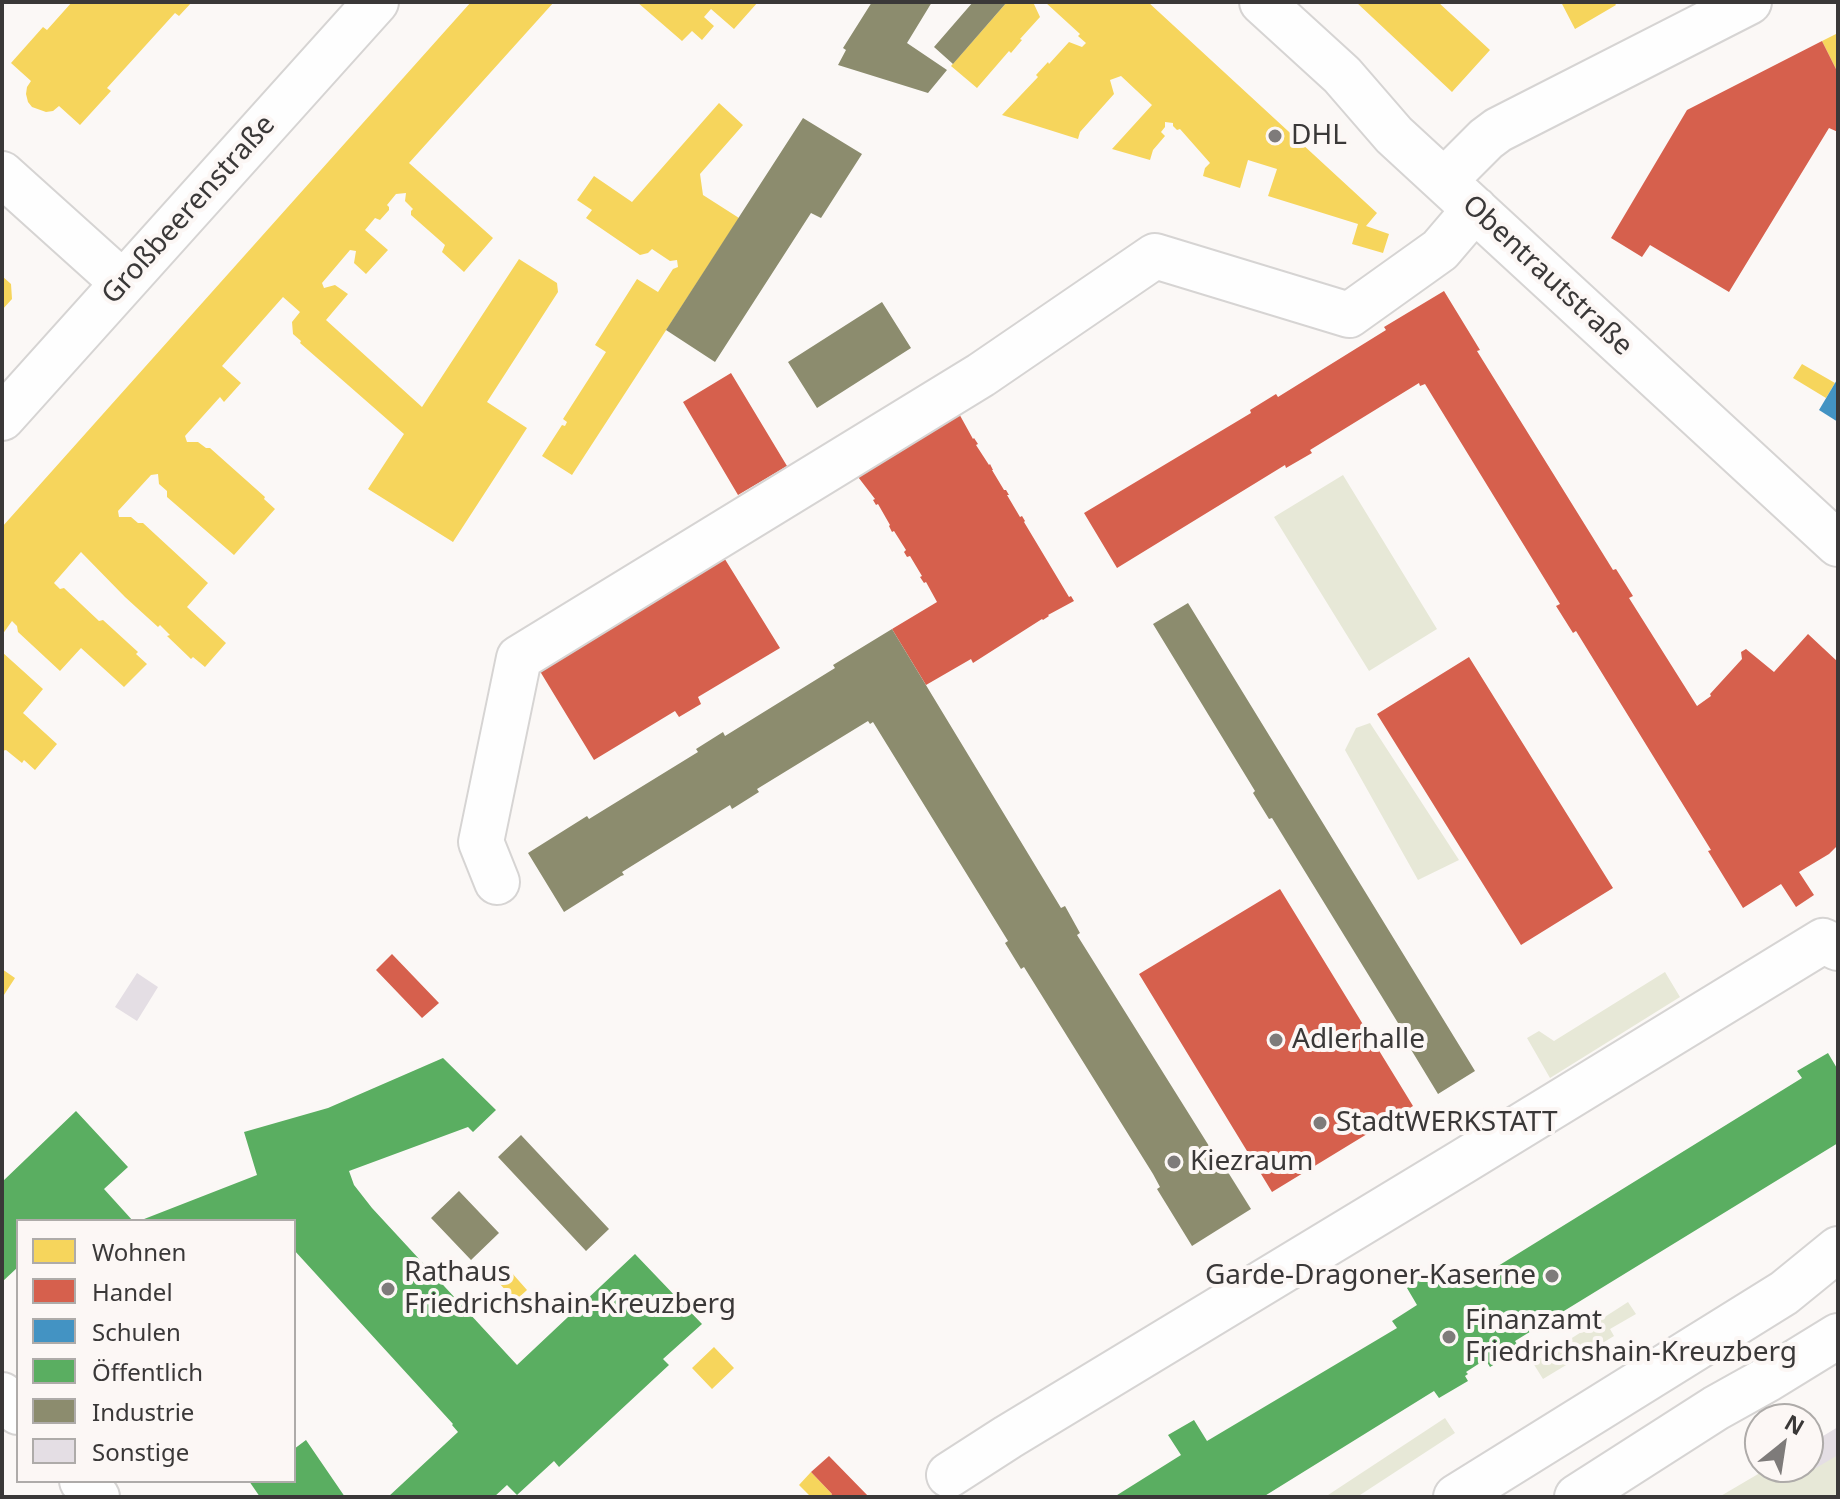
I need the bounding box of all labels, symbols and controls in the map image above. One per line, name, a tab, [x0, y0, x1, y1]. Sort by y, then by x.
street label: Großbeerenstraße	[95, 109, 283, 311]
place label: DHL	[1291, 119, 1347, 153]
marker: DHL	[1266, 127, 1284, 145]
street label: Obentrautstraße	[1455, 189, 1639, 363]
place label: Adlerhalle	[1292, 1023, 1425, 1057]
marker: Adlerhalle	[1267, 1031, 1285, 1049]
place label: StadtWERKSTATT	[1336, 1106, 1557, 1140]
marker: StadtWERKSTATT	[1311, 1114, 1329, 1132]
place label: Kiezraum	[1190, 1145, 1313, 1179]
marker: Kiezraum	[1165, 1153, 1183, 1171]
legend	[16, 1219, 296, 1483]
text: Wohnen	[92, 1235, 186, 1268]
place label: Rathaus Friedrichshain-Kreuzberg	[404, 1256, 736, 1322]
place label: Garde-Dragoner-Kaserne	[1205, 1259, 1536, 1293]
marker: Garde-Dragoner-Kaserne	[1543, 1267, 1561, 1285]
text: Handel	[92, 1275, 173, 1308]
marker: Rathaus Friedrichshain-Kreuzberg	[379, 1280, 397, 1298]
place label: Finanzamt Friedrichshain-Kreuzberg	[1465, 1304, 1797, 1370]
text: Schulen	[92, 1315, 181, 1348]
marker: Finanzamt Friedrichshain-Kreuzberg	[1440, 1328, 1458, 1346]
text: Öffentlich	[92, 1355, 203, 1388]
text: Industrie	[92, 1395, 194, 1428]
north arrow	[1744, 1403, 1824, 1483]
text: N	[1780, 1406, 1810, 1441]
text: Sonstige	[92, 1435, 189, 1468]

